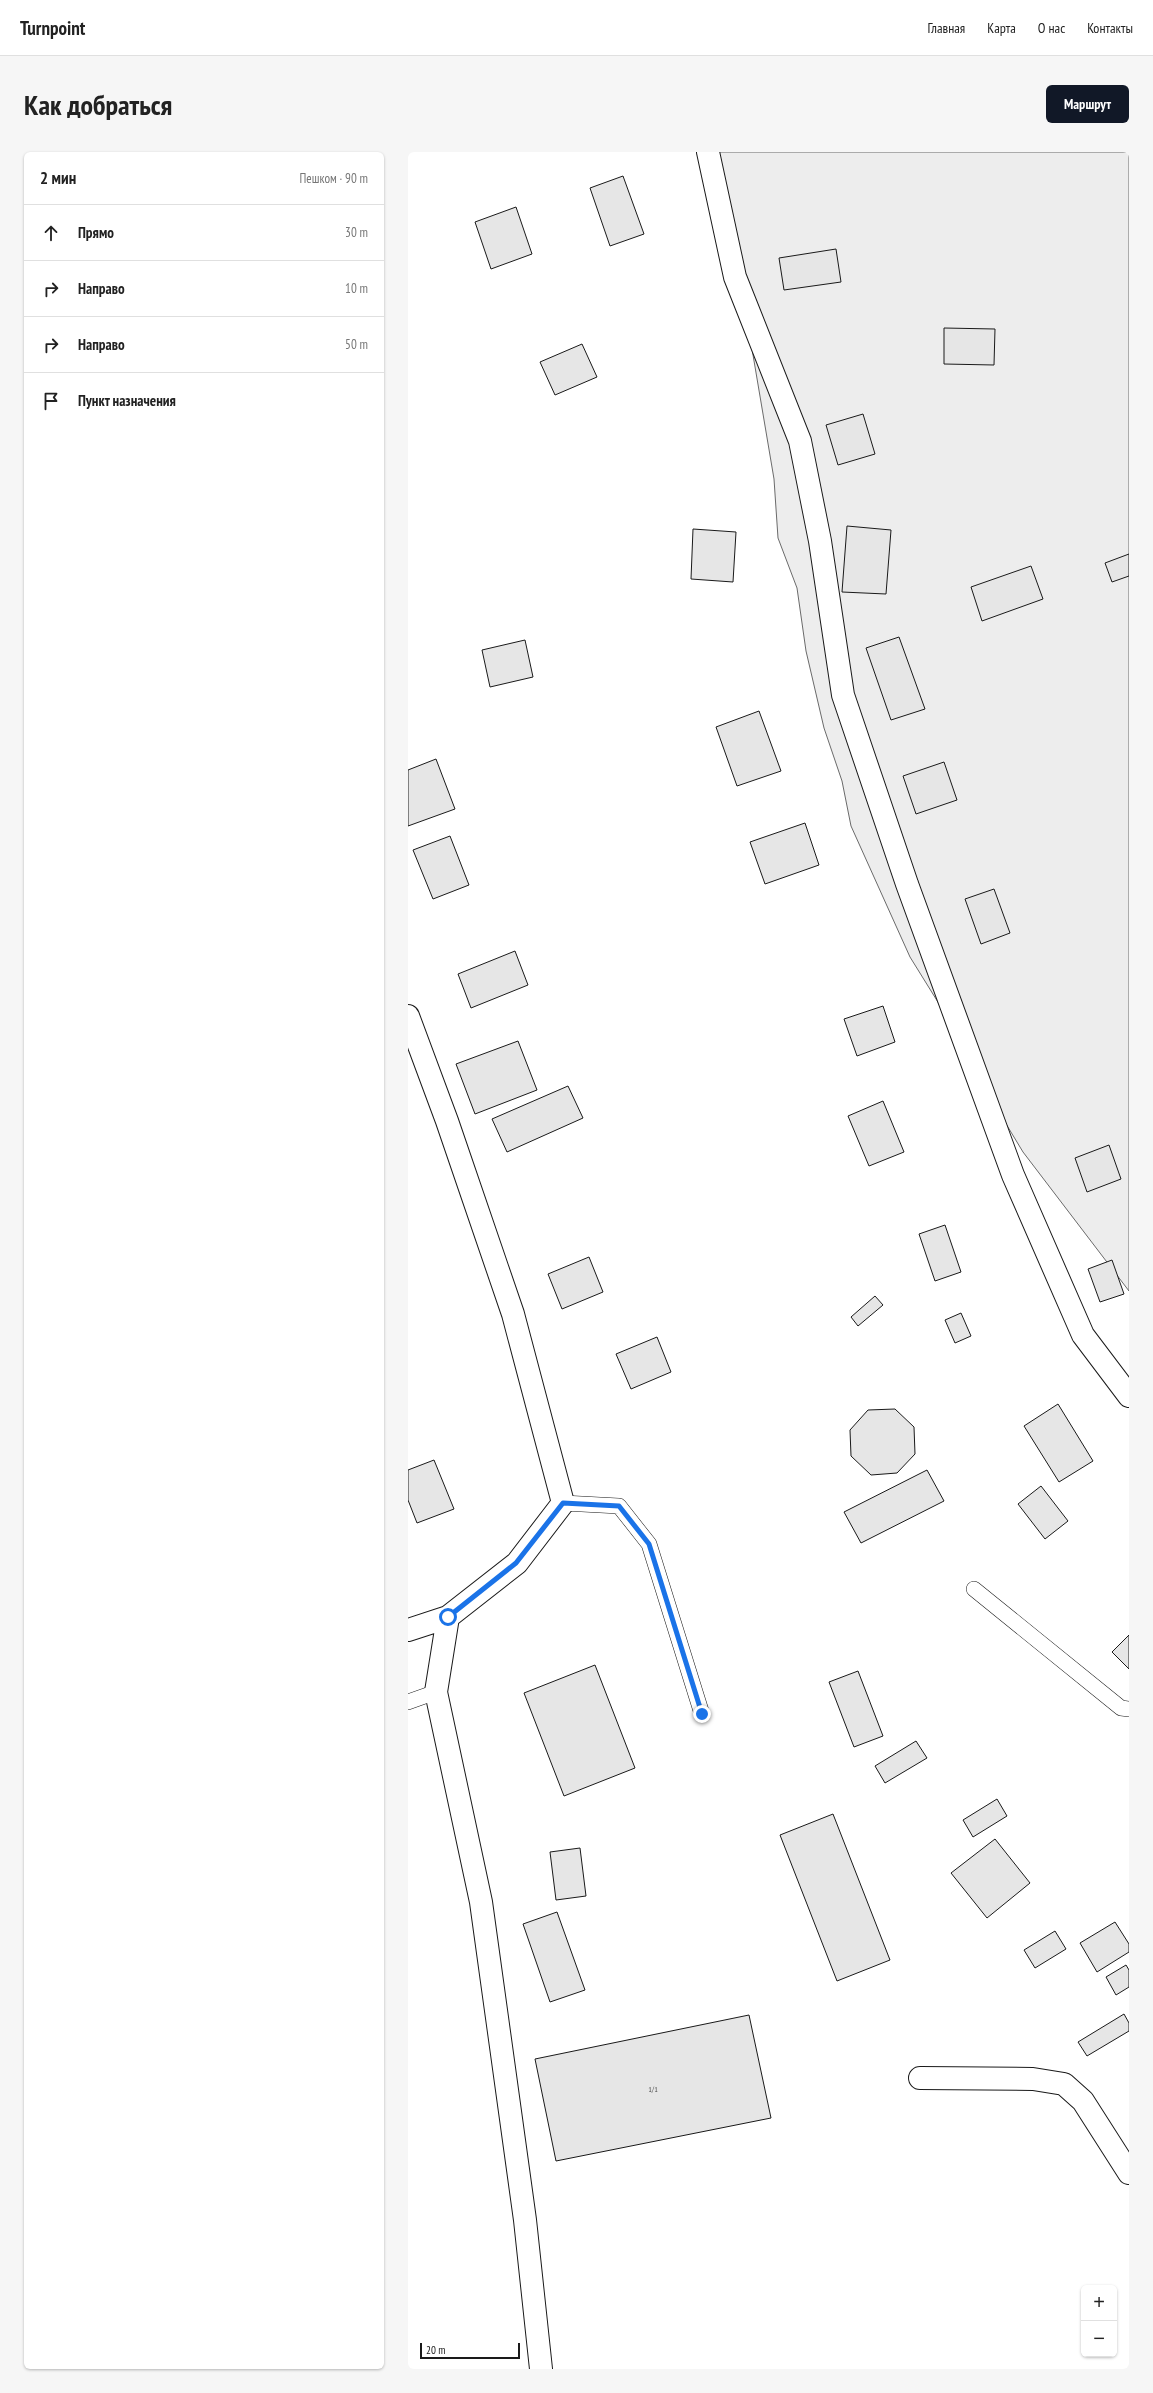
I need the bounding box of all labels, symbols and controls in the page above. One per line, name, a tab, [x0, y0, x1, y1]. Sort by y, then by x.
text: Turnpoint	[20, 16, 85, 40]
text: Главная	[927, 19, 965, 37]
text: Карта	[987, 19, 1016, 37]
text: О нас	[1038, 19, 1065, 37]
text: Контакты	[1087, 19, 1133, 37]
button: Маршрут	[1046, 85, 1129, 123]
text: Как добраться	[24, 86, 172, 123]
text: 2 мин	[40, 167, 76, 189]
text: Пешком · 90 m	[300, 170, 368, 187]
icon: ahead	[40, 222, 62, 244]
text: Прямо	[78, 223, 114, 242]
text: 30 m	[345, 224, 368, 241]
icon: right	[40, 278, 62, 300]
text: Направо	[78, 279, 125, 298]
text: 10 m	[345, 280, 368, 297]
icon: right	[40, 334, 62, 356]
text: Направо	[78, 335, 125, 354]
text: 50 m	[345, 336, 368, 353]
icon: arrive	[40, 390, 62, 412]
text: Пункт назначения	[78, 391, 176, 410]
route start	[439, 1608, 457, 1626]
route end	[693, 1705, 711, 1723]
house number: 1/1	[648, 2084, 658, 2094]
map controls	[1081, 2285, 1117, 2357]
button: +	[1081, 2285, 1117, 2321]
button: −	[1081, 2321, 1117, 2357]
scale bar	[420, 2341, 520, 2360]
text: 20 m	[426, 2343, 445, 2357]

